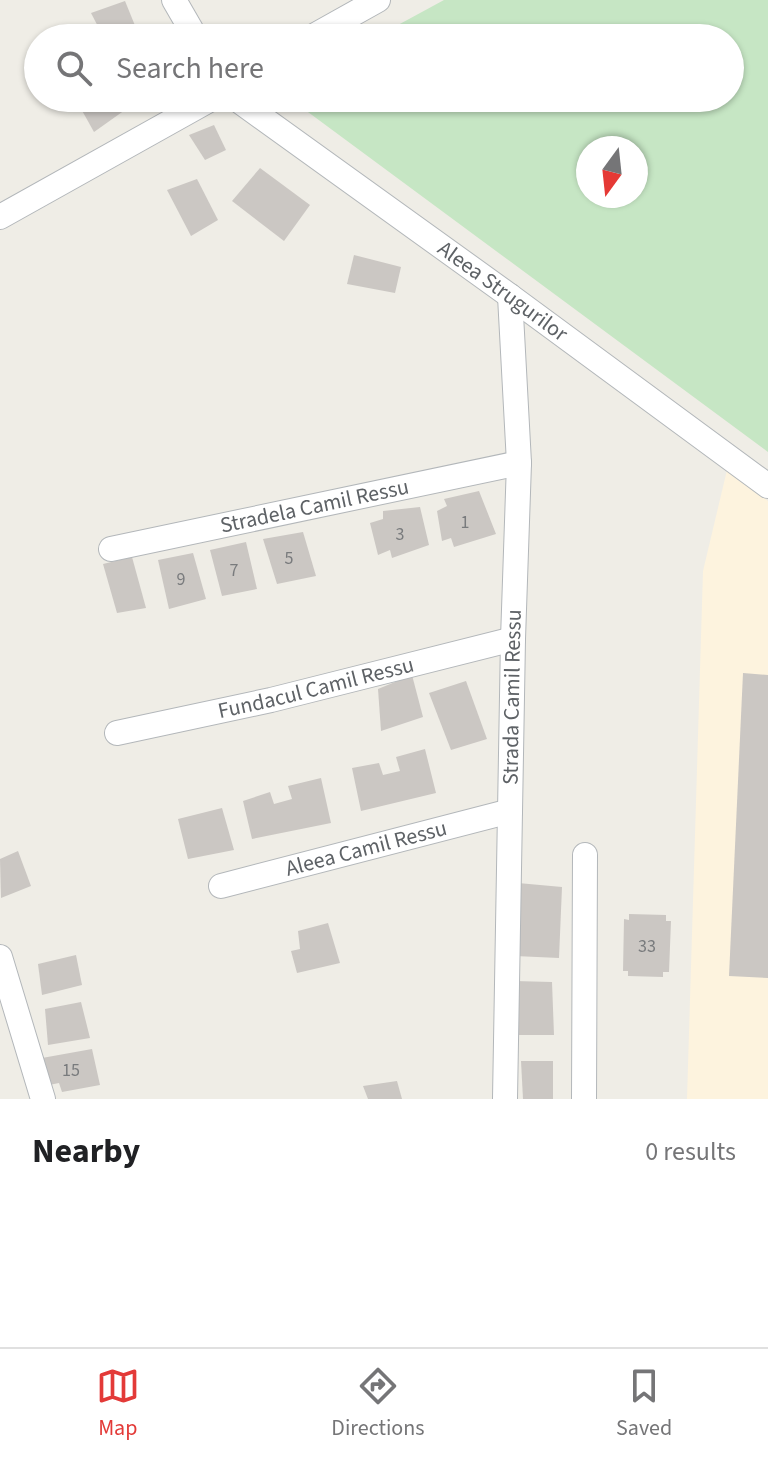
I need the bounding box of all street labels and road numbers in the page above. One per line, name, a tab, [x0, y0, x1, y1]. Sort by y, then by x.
street label: Aleea Strugurilor	[431, 233, 575, 350]
street label: Stradela Camil Ressu	[217, 471, 412, 542]
street label: Strada Camil Ressu	[494, 609, 530, 785]
street label: Fundacul Camil Ressu	[215, 649, 417, 727]
street label: Aleea Camil Ressu	[282, 812, 450, 885]

